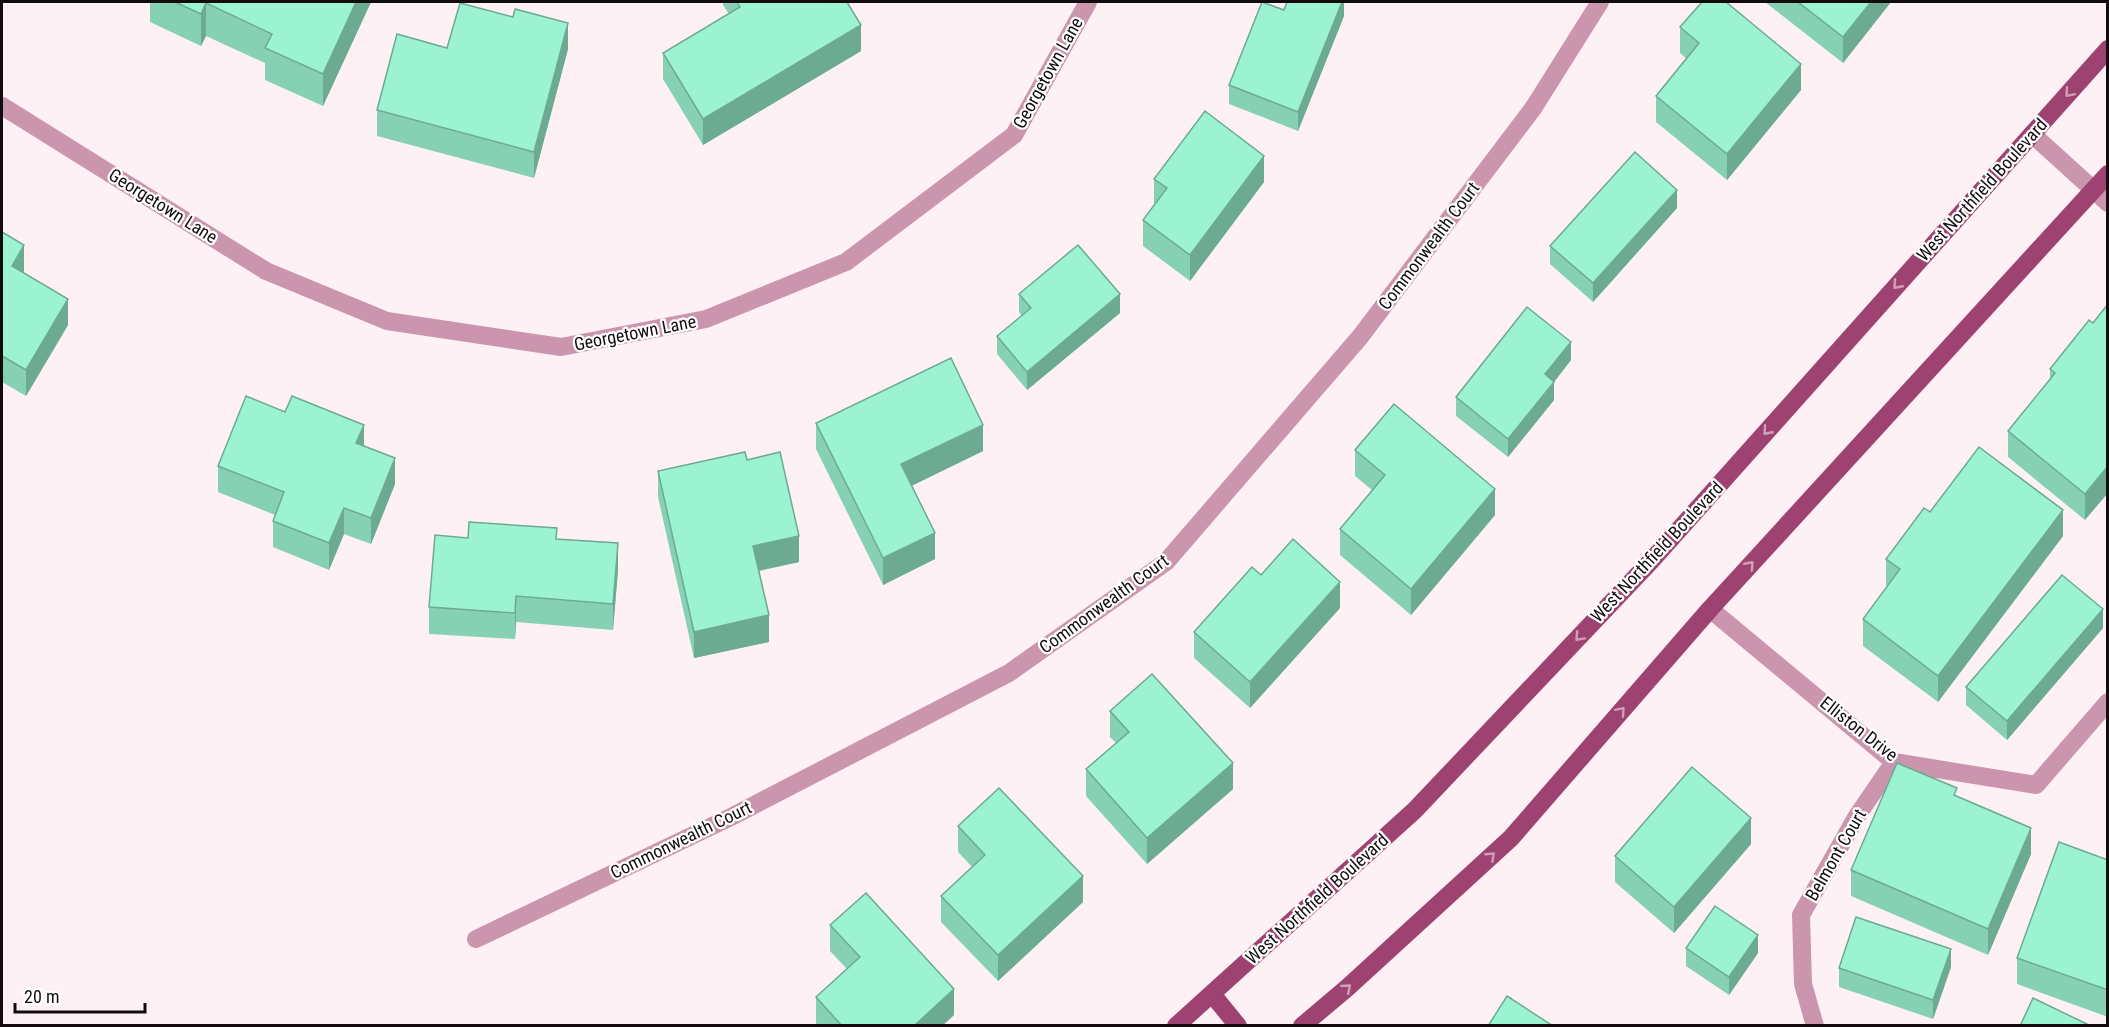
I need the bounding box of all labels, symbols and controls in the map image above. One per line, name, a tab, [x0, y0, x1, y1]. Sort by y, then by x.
street label: Georgetown Lane	[1008, 14, 1087, 132]
one-way arrow	[2065, 86, 2076, 97]
street label: West Northfield Boulevard	[1912, 114, 2051, 265]
street label: Georgetown Lane	[105, 164, 221, 247]
street label: Commonwealth Court	[1374, 178, 1483, 314]
one-way arrow	[1893, 278, 1904, 289]
street label: Georgetown Lane	[572, 310, 698, 355]
one-way arrow	[1763, 424, 1774, 434]
street label: West Northfield Boulevard	[1586, 477, 1727, 626]
street label: Commonwealth Court	[1035, 550, 1172, 657]
one-way arrow	[1743, 562, 1754, 572]
one-way arrow	[1575, 630, 1586, 640]
street label: Elliston Drive	[1816, 692, 1902, 765]
one-way arrow	[1614, 707, 1625, 718]
street label: Commonwealth Court	[607, 796, 755, 883]
street label: Belmont Court	[1801, 805, 1870, 904]
street label: West Northfield Boulevard	[1241, 829, 1392, 968]
one-way arrow	[1484, 852, 1495, 863]
scale bar	[15, 976, 146, 1014]
one-way arrow	[1340, 984, 1351, 995]
text: 20 m	[24, 986, 59, 1007]

